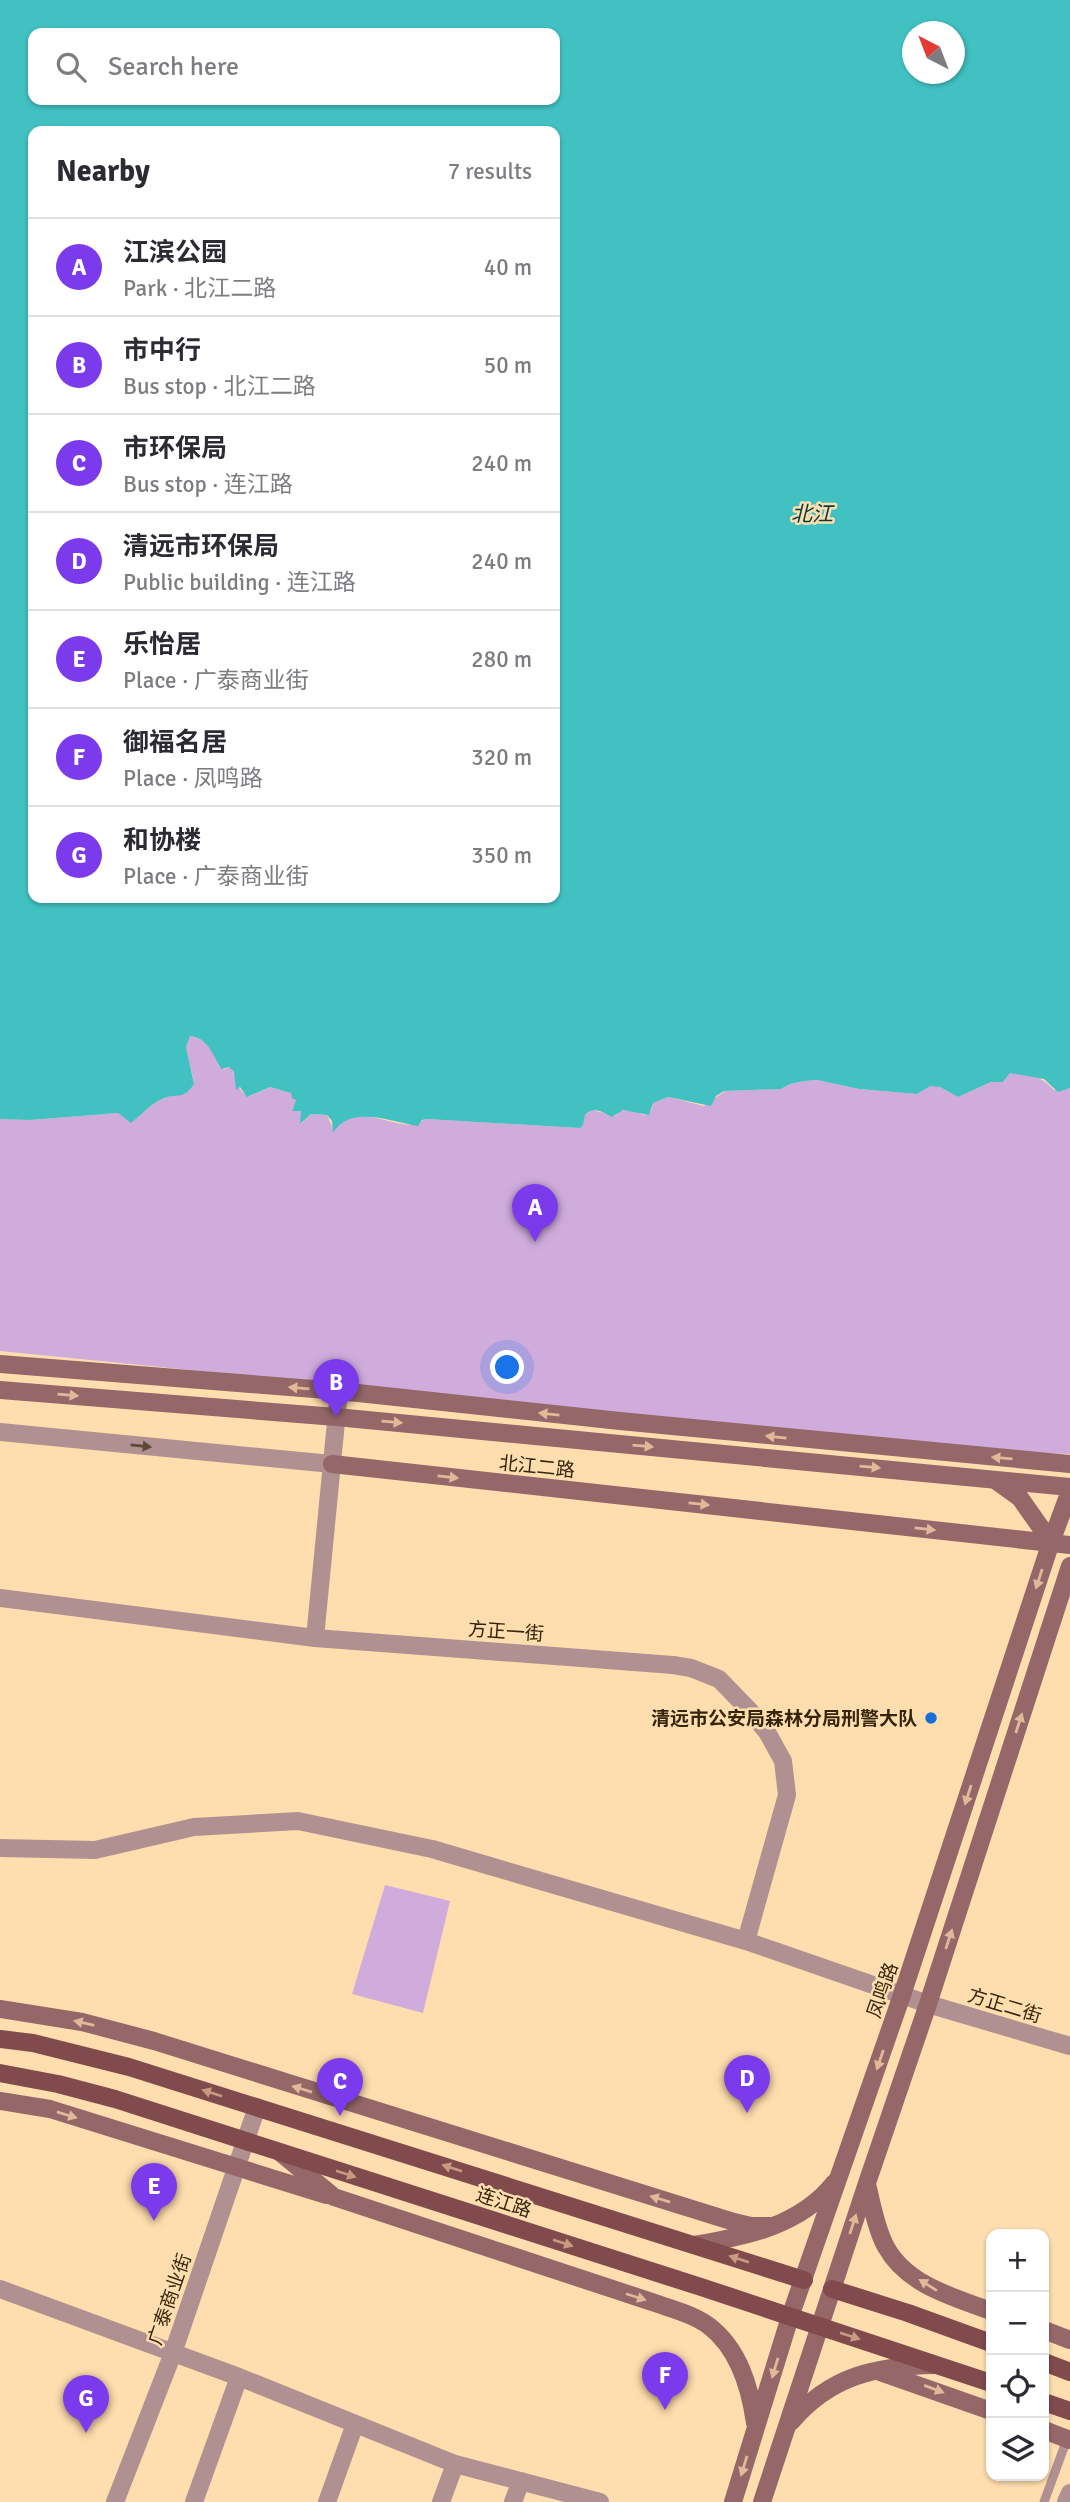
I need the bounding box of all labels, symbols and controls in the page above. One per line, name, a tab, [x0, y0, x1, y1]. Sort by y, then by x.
north arrow	[902, 21, 965, 84]
search box	[28, 28, 560, 105]
icon: search	[52, 48, 90, 86]
text: Search here	[108, 51, 239, 83]
text: Nearby	[56, 153, 150, 190]
text: 7 results	[448, 157, 532, 186]
text: 江滨公园	[123, 237, 227, 269]
text: A	[72, 253, 86, 282]
text: 40 m	[484, 253, 532, 282]
text: Park · 北江二路	[123, 274, 276, 303]
text: 市中行	[123, 335, 201, 367]
text: B	[72, 351, 86, 380]
text: 50 m	[484, 351, 532, 380]
text: Bus stop · 北江二路	[123, 372, 316, 401]
text: 市环保局	[123, 433, 227, 465]
text: C	[72, 449, 86, 478]
text: 240 m	[471, 449, 532, 478]
text: Bus stop · 连江路	[123, 470, 293, 499]
water label: 北江	[791, 501, 835, 527]
text: 清远市环保局	[123, 531, 279, 563]
text: D	[71, 547, 87, 576]
text: 240 m	[471, 547, 532, 576]
text: Public building · 连江路	[123, 568, 356, 597]
text: 乐怡居	[123, 629, 201, 661]
text: E	[72, 645, 86, 674]
text: 280 m	[471, 645, 532, 674]
text: Place · 广泰商业街	[123, 666, 309, 695]
text: 御福名居	[123, 727, 227, 759]
text: F	[73, 743, 85, 772]
text: 320 m	[471, 743, 532, 772]
text: Place · 凤鸣路	[123, 764, 263, 793]
text: 和协楼	[123, 825, 201, 857]
text: G	[71, 841, 87, 870]
text: 350 m	[471, 841, 532, 870]
text: Place · 广泰商业街	[123, 862, 309, 891]
pin: A	[512, 1184, 558, 1242]
your location	[490, 1350, 524, 1384]
pin: B	[313, 1359, 359, 1417]
one-way arrow	[287, 1382, 309, 1393]
one-way arrow	[57, 1390, 79, 1401]
one-way arrow	[538, 1408, 560, 1419]
one-way arrow	[382, 1417, 404, 1428]
one-way arrow	[764, 1431, 786, 1442]
one-way arrow	[130, 1440, 152, 1451]
one-way arrow	[632, 1440, 654, 1451]
street label: 北江二路	[498, 1451, 576, 1483]
one-way arrow	[991, 1452, 1013, 1463]
one-way arrow	[859, 1462, 881, 1473]
one-way arrow	[438, 1472, 460, 1483]
one-way arrow	[688, 1499, 710, 1510]
one-way arrow	[914, 1523, 936, 1534]
one-way arrow	[1033, 1568, 1044, 1589]
street label: 方正一街	[467, 1617, 545, 1647]
place label: 清远市公安局森林分局刑警大队	[651, 1707, 917, 1731]
marker: 清远市公安局森林分局刑警大队	[923, 1710, 939, 1726]
one-way arrow	[1015, 1712, 1025, 1733]
one-way arrow	[962, 1785, 973, 1806]
one-way arrow	[945, 1928, 955, 1949]
street label: 凤鸣路	[862, 1959, 904, 2021]
street label: 方正二街	[965, 1983, 1045, 2029]
one-way arrow	[73, 2017, 95, 2028]
one-way arrow	[874, 2049, 885, 2070]
pin: D	[724, 2055, 770, 2113]
pin: C	[317, 2058, 363, 2116]
one-way arrow	[291, 2083, 312, 2093]
one-way arrow	[201, 2087, 222, 2097]
one-way arrow	[57, 2110, 78, 2120]
pin: E	[131, 2163, 177, 2221]
one-way arrow	[441, 2163, 462, 2173]
one-way arrow	[336, 2169, 357, 2180]
street label: 连江路	[473, 2183, 535, 2223]
one-way arrow	[649, 2193, 670, 2203]
one-way arrow	[848, 2214, 859, 2235]
map controls	[986, 2229, 1049, 2481]
button: +	[986, 2229, 1049, 2292]
one-way arrow	[553, 2238, 574, 2249]
street label: 广泰商业街	[143, 2250, 197, 2348]
one-way arrow	[728, 2253, 749, 2264]
one-way arrow	[919, 2279, 938, 2292]
one-way arrow	[626, 2292, 647, 2302]
button: −	[986, 2292, 1049, 2355]
one-way arrow	[839, 2331, 860, 2341]
pin: F	[642, 2352, 688, 2410]
button: locate	[986, 2355, 1049, 2418]
one-way arrow	[769, 2358, 779, 2379]
pin: G	[63, 2375, 109, 2433]
one-way arrow	[924, 2384, 945, 2395]
button: layers	[986, 2418, 1049, 2481]
one-way arrow	[739, 2456, 749, 2477]

